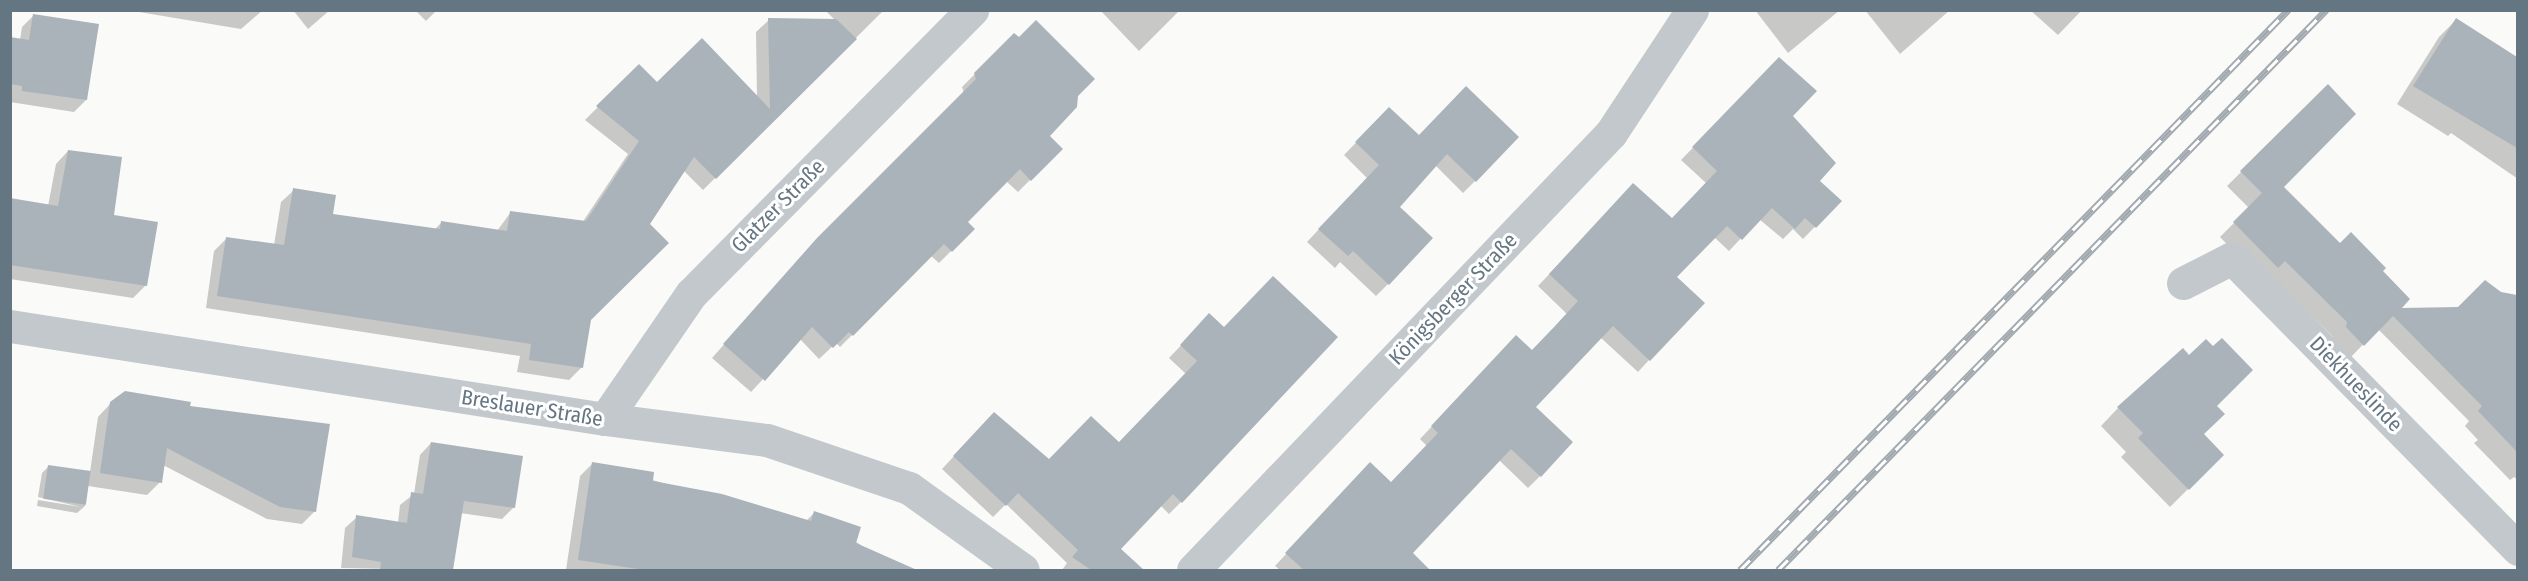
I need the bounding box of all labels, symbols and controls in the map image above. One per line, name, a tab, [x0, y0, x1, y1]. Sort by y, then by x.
street label: Glatzer Straße	[726, 154, 830, 258]
street label: Königsberger Straße	[1384, 228, 1522, 370]
street label: Diekhueslinde	[2304, 331, 2408, 437]
street label: Breslauer Straße	[460, 384, 604, 432]

